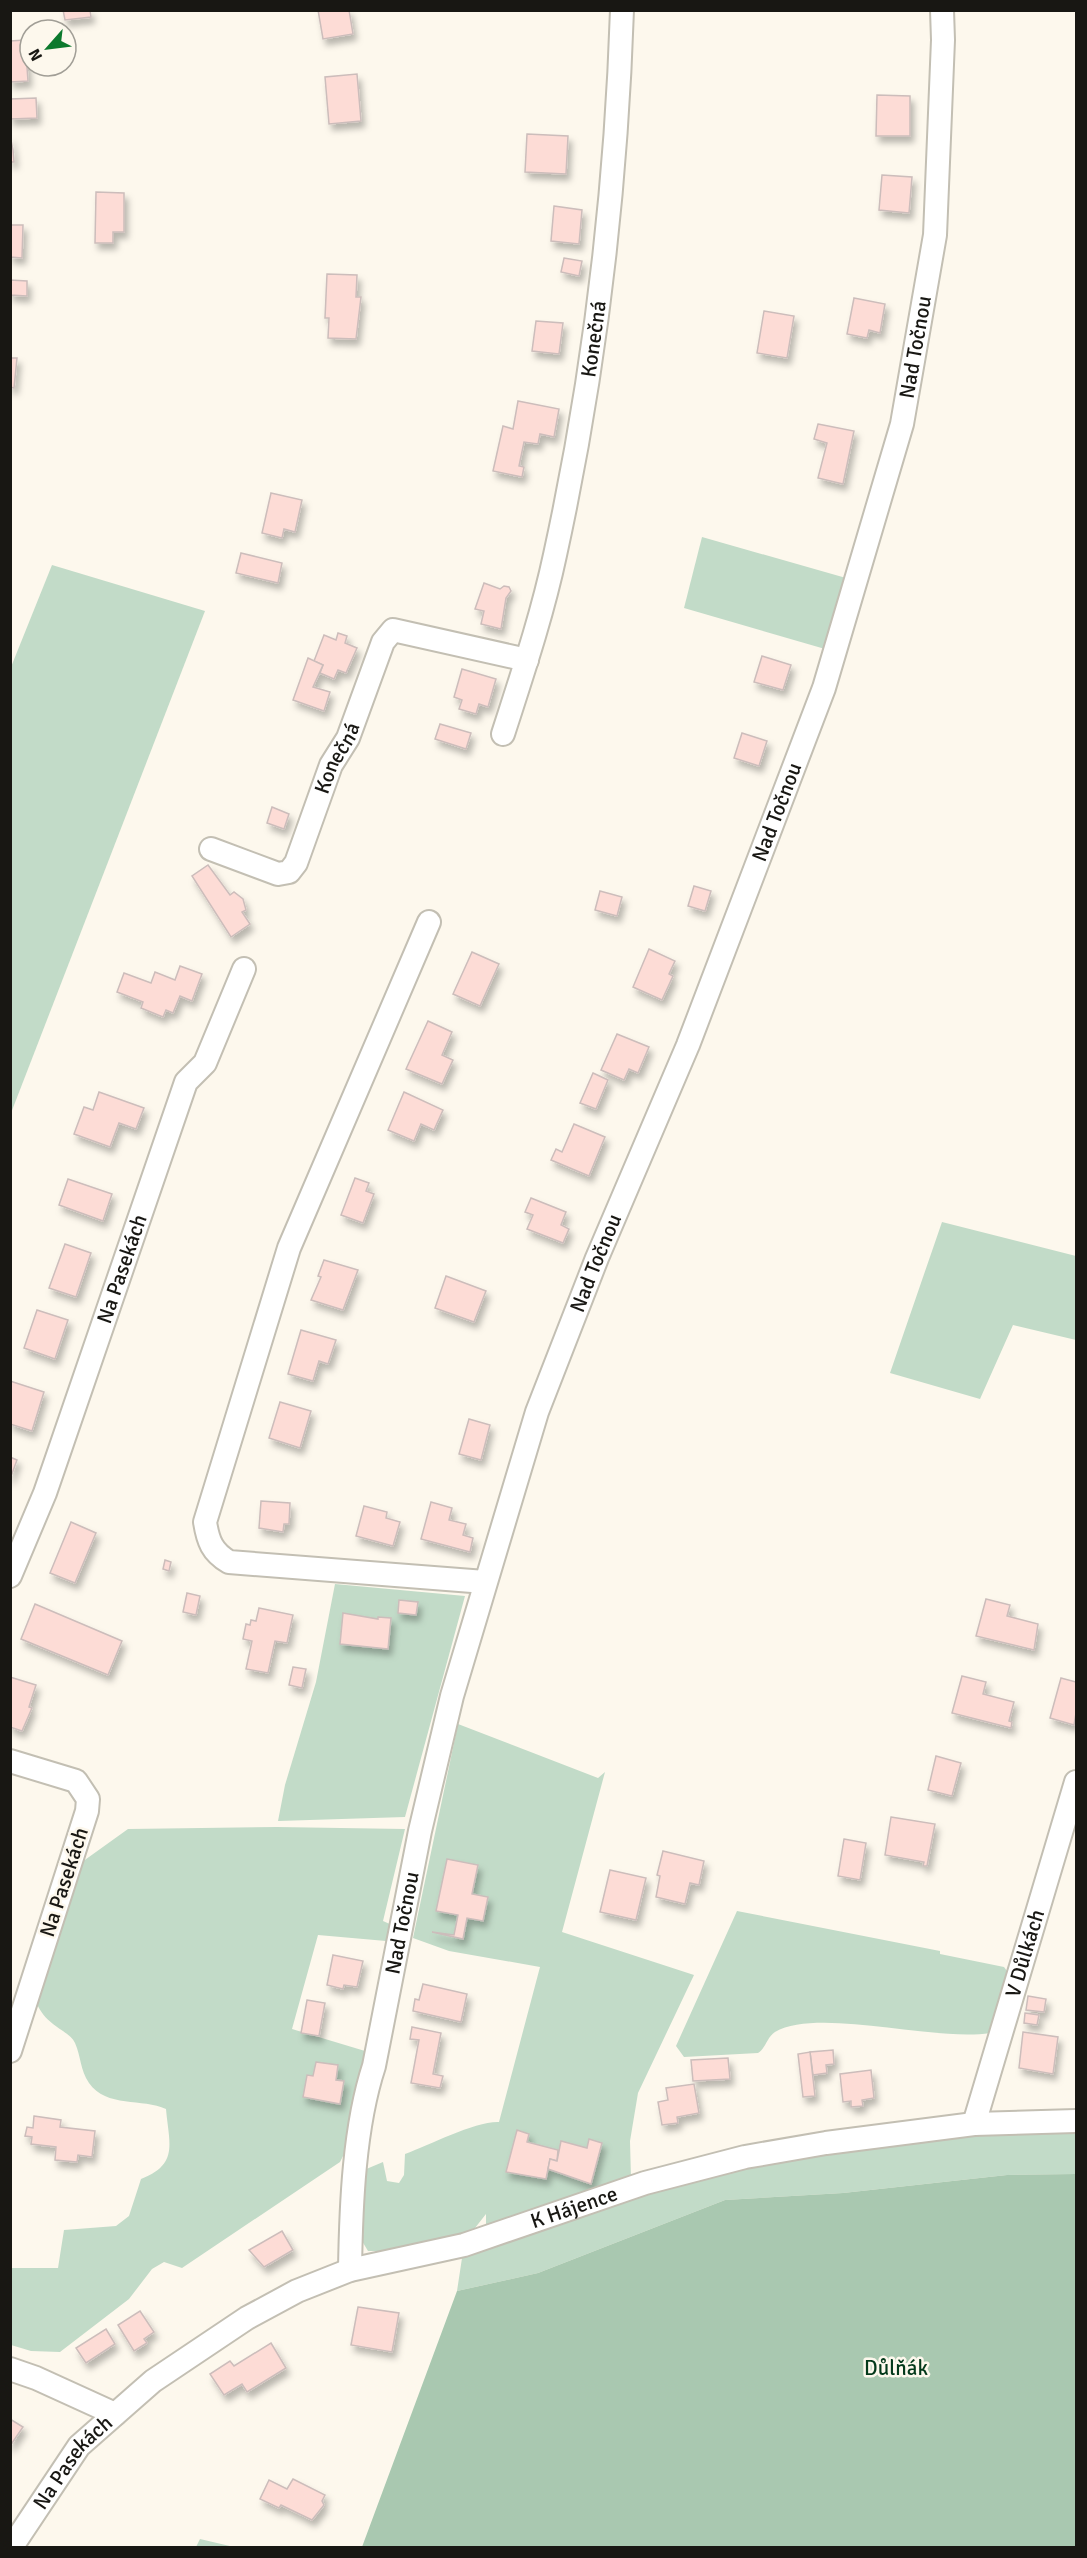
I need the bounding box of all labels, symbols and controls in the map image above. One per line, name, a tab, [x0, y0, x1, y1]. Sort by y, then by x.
north arrow	[18, 18, 78, 78]
text: N	[24, 45, 47, 64]
street label: Nad Točnou	[894, 294, 937, 401]
street label: Konečná	[575, 299, 612, 379]
street label: Konečná	[309, 719, 366, 797]
street label: Nad Točnou	[746, 759, 807, 865]
street label: Nad Točnou	[564, 1210, 627, 1316]
street label: Na Pasekách	[91, 1211, 153, 1327]
street label: Na Pasekách	[34, 1824, 94, 1940]
street label: Nad Točnou	[379, 1869, 425, 1976]
street label: V Důlkách	[999, 1906, 1050, 2000]
street label: K Hájence	[527, 2180, 621, 2234]
park label: Důlňák	[864, 2355, 928, 2381]
street label: Na Pasekách	[27, 2410, 118, 2514]

